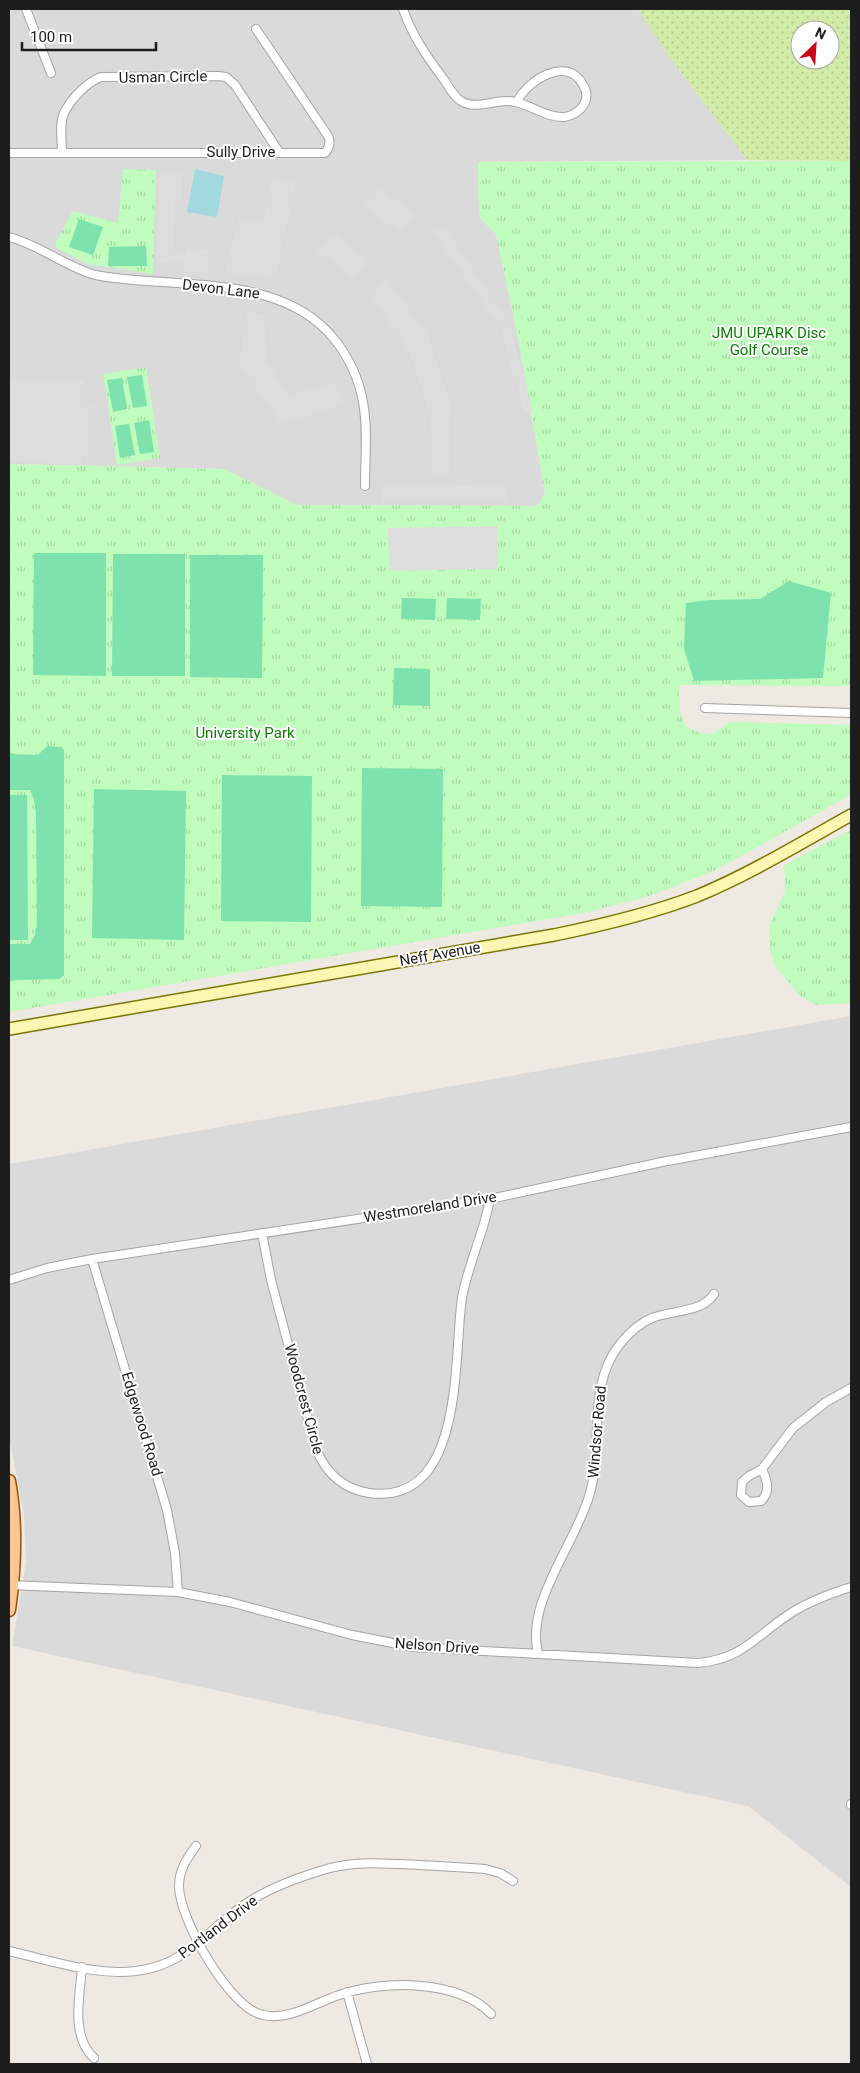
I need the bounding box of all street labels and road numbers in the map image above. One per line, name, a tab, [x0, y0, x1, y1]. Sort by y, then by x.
street label: Usman Circle	[119, 67, 207, 87]
street label: Sully Drive	[207, 143, 276, 161]
street label: Devon Lane	[181, 275, 261, 303]
street label: Neff Avenue	[398, 938, 482, 970]
street label: Westmoreland Drive	[362, 1188, 498, 1226]
street label: Woodcrest Circle	[281, 1342, 327, 1456]
street label: Edgewood Road	[118, 1370, 166, 1478]
street label: Windsor Road	[584, 1385, 610, 1479]
street label: Nelson Drive	[394, 1634, 480, 1658]
street label: Portland Drive	[175, 1891, 261, 1963]

